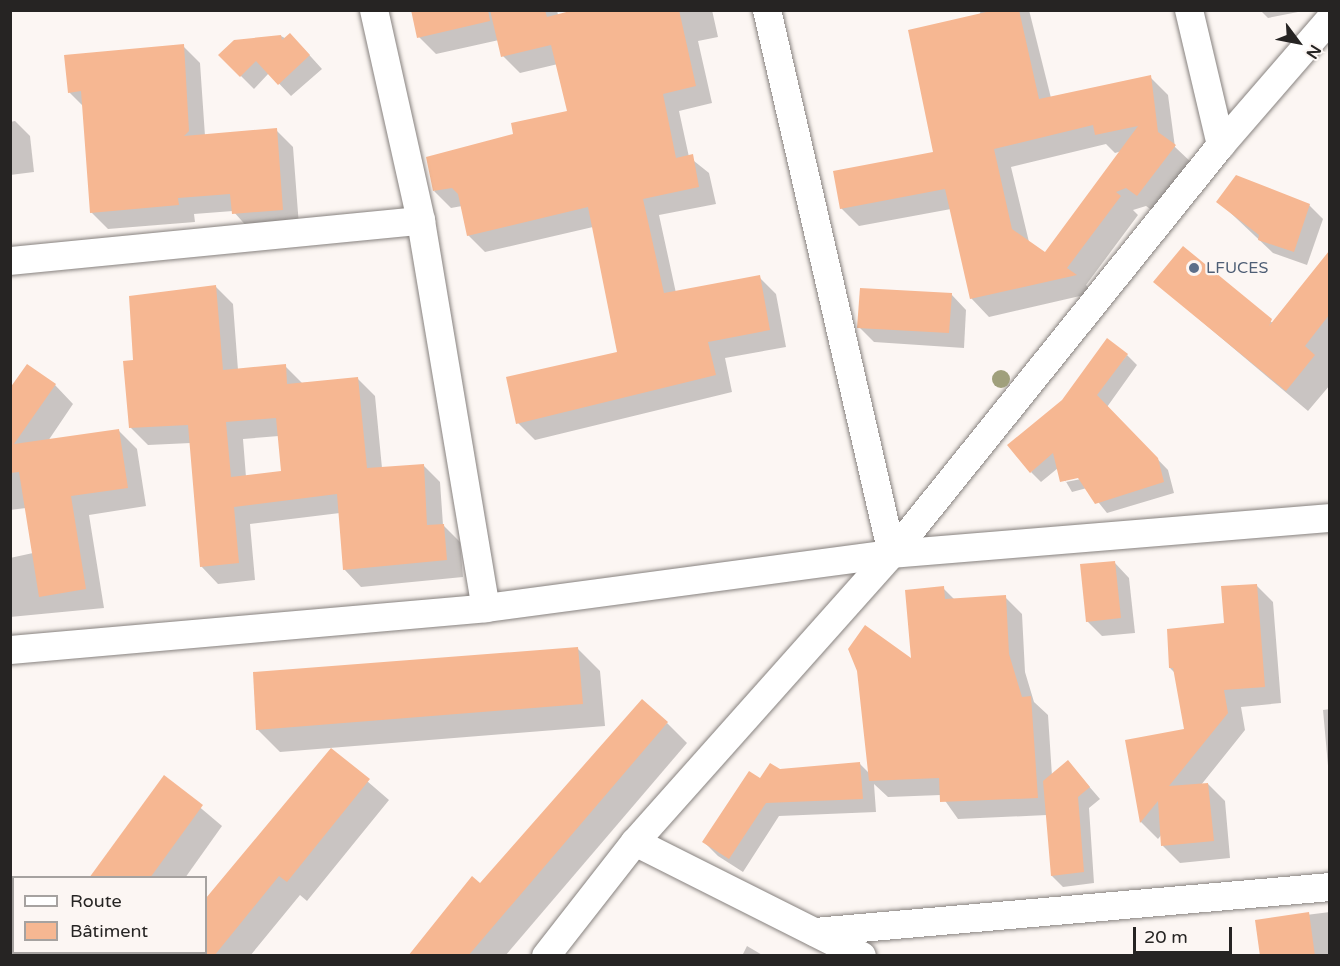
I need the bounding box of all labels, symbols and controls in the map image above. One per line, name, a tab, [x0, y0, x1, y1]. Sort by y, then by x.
north arrow	[1268, 12, 1328, 72]
text: N	[1301, 41, 1325, 62]
place label: LFUCES	[1206, 258, 1268, 278]
marker: LFUCES	[1187, 261, 1201, 275]
legend	[12, 876, 207, 954]
text: Route	[70, 890, 122, 912]
scale bar	[1136, 915, 1235, 953]
text: Bâtiment	[70, 920, 148, 942]
text: 20 m	[1144, 926, 1188, 948]

